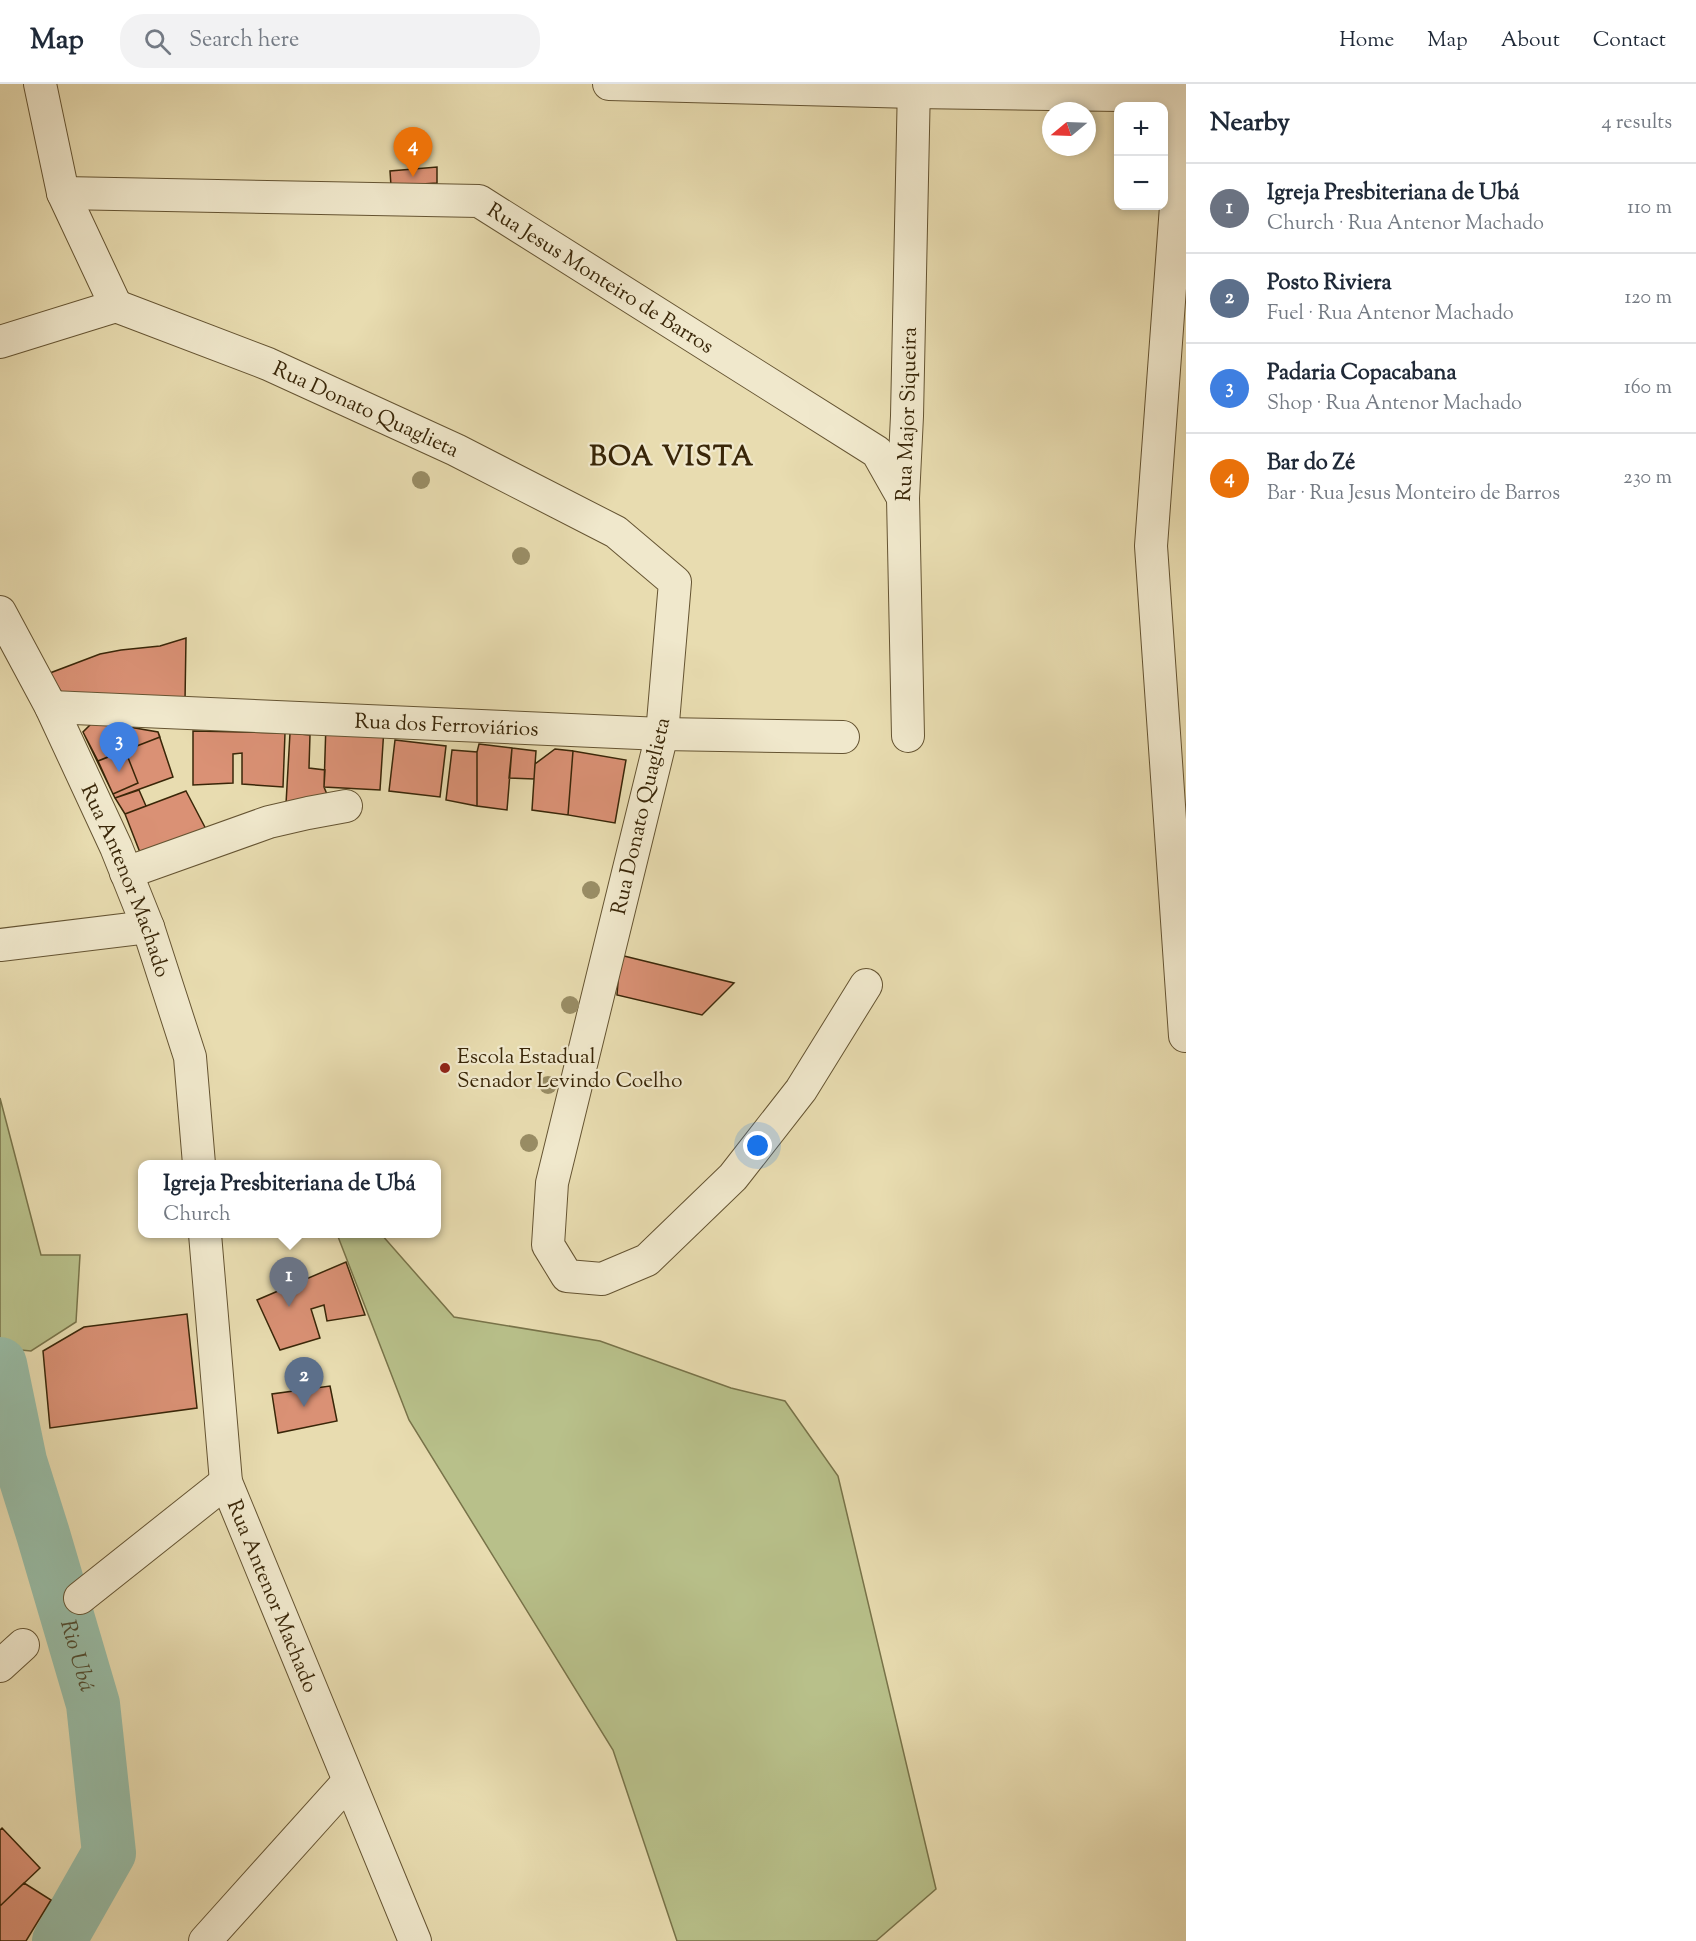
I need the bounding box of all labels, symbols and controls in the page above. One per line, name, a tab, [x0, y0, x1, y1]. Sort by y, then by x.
search box	[120, 14, 540, 68]
text: Map	[30, 21, 84, 61]
icon: search	[141, 25, 174, 58]
text: Search here	[189, 25, 299, 57]
text: Home	[1339, 26, 1394, 56]
text: Map	[1427, 26, 1468, 56]
text: About	[1501, 26, 1560, 56]
text: Contact	[1593, 26, 1666, 56]
north arrow	[1042, 102, 1096, 156]
map controls	[1114, 102, 1168, 210]
button: +	[1114, 102, 1168, 156]
text: Nearby	[1210, 105, 1290, 142]
text: 4 results	[1601, 109, 1672, 138]
pin: 4	[394, 128, 432, 177]
button: −	[1114, 156, 1168, 210]
text: Igreja Presbiteriana de Ubá	[1267, 178, 1519, 210]
text: 1	[1226, 194, 1233, 223]
text: 110 m	[1627, 194, 1672, 223]
street label: Rua Jesus Monteiro de Barros	[480, 197, 719, 362]
text: Church · Rua Antenor Machado	[1267, 210, 1544, 239]
text: Posto Riviera	[1267, 268, 1392, 300]
text: 2	[1225, 284, 1234, 313]
text: 120 m	[1624, 284, 1672, 313]
text: Fuel · Rua Antenor Machado	[1267, 300, 1514, 329]
street label: Rua Major Siqueira	[890, 326, 926, 502]
street label: Rua Donato Quaglieta	[267, 355, 463, 466]
text: Padaria Copacabana	[1267, 358, 1457, 390]
text: 3	[1225, 374, 1234, 403]
text: 160 m	[1624, 374, 1672, 403]
text: Shop · Rua Antenor Machado	[1267, 390, 1522, 419]
district label: BOA VISTA	[589, 439, 755, 478]
text: Bar do Zé	[1267, 448, 1355, 480]
text: 4	[1224, 464, 1235, 493]
text: 230 m	[1623, 464, 1672, 493]
text: Bar · Rua Jesus Monteiro de Barros	[1267, 480, 1560, 509]
street label: Rua dos Ferroviários	[354, 707, 539, 746]
street label: Rua Donato Quaglieta	[605, 715, 679, 918]
pin: 3	[100, 722, 138, 772]
street label: Rua Antenor Machado	[72, 780, 176, 981]
place label: Escola Estadual Senador Levindo Coelho	[457, 1043, 682, 1097]
marker: Escola Estadual Senador Levindo Coelho	[438, 1061, 452, 1075]
your location	[743, 1131, 772, 1160]
popup	[138, 1160, 441, 1238]
text: Igreja Presbiteriana de Ubá	[163, 1169, 416, 1201]
text: Church	[163, 1201, 231, 1230]
pin: 1	[270, 1258, 308, 1307]
pin: 2	[284, 1358, 324, 1407]
street label: Rua Antenor Machado	[218, 1496, 324, 1698]
water label: Rio Ubá	[50, 1616, 102, 1696]

